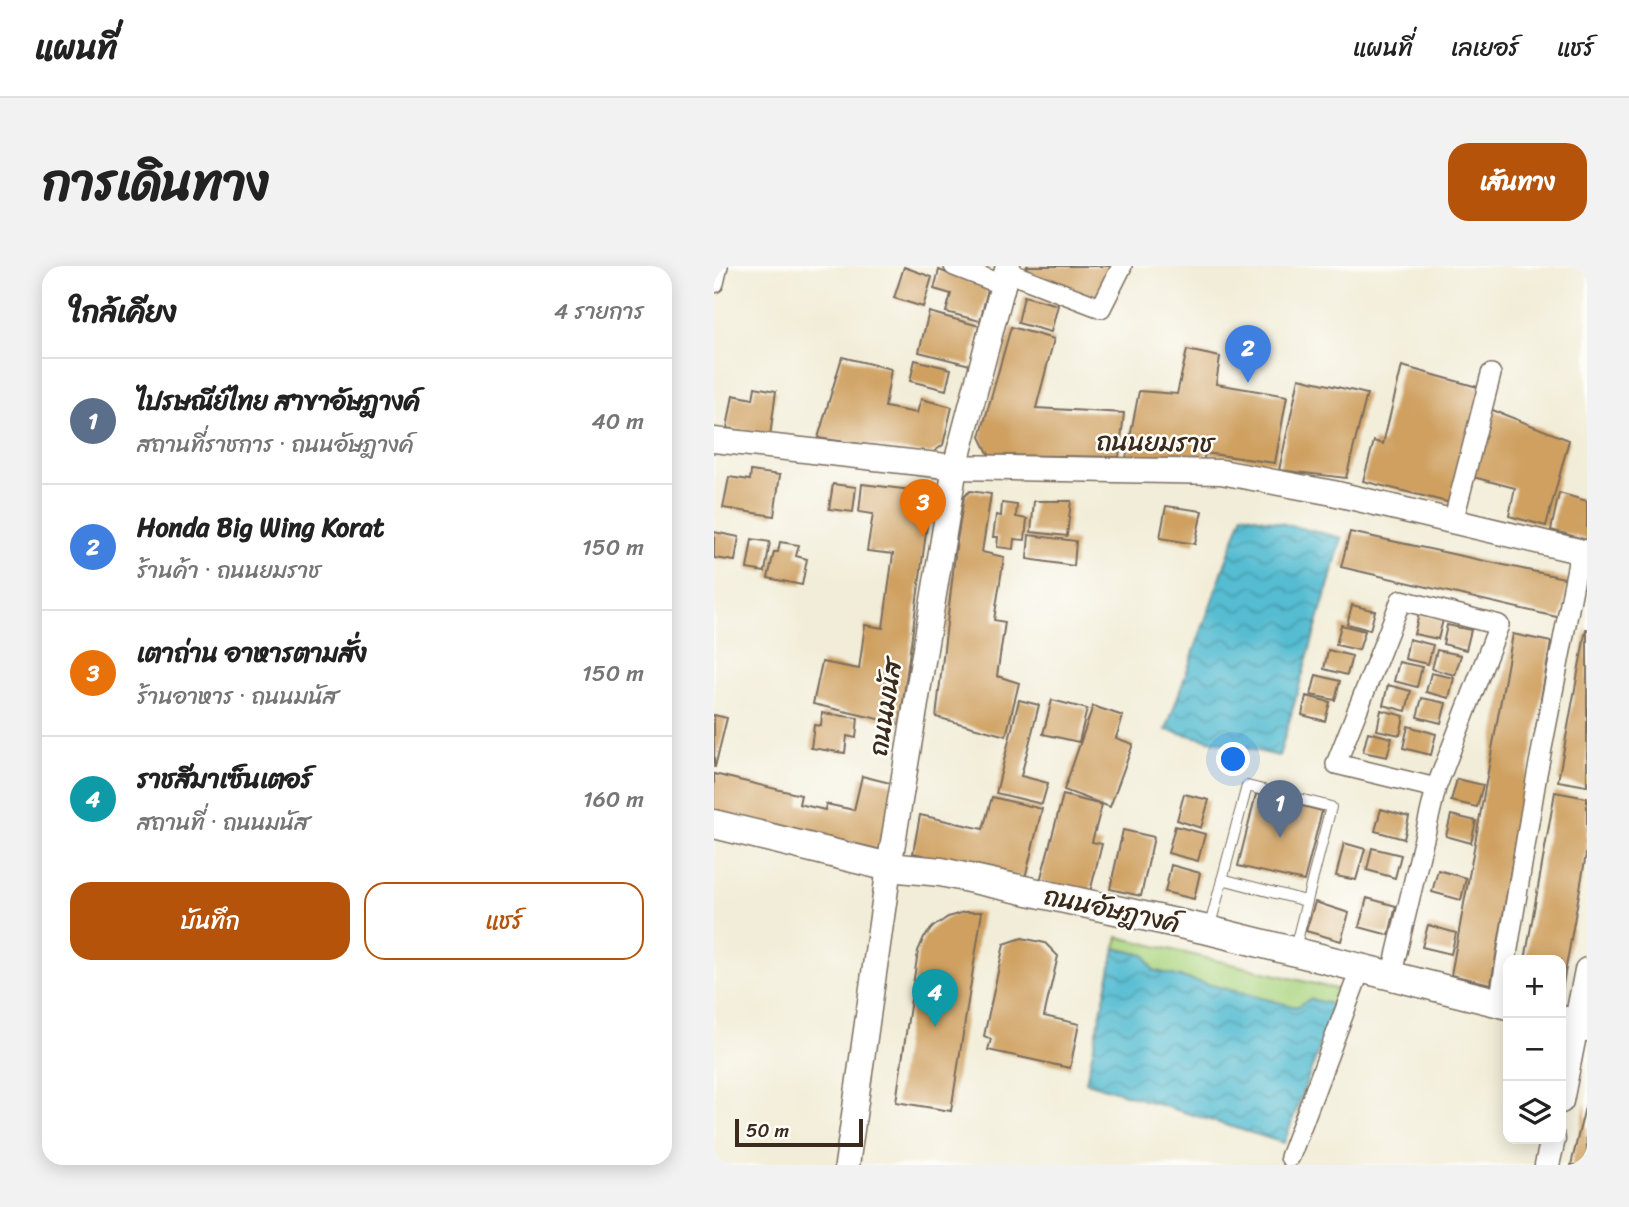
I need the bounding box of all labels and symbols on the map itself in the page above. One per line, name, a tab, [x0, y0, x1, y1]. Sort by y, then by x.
pin: 2	[1225, 325, 1271, 383]
street label: ถนนยมราช	[1096, 418, 1216, 466]
pin: 3	[900, 479, 946, 537]
street label: ถนนมนัส	[855, 652, 916, 759]
your location	[1216, 742, 1250, 776]
pin: 1	[1257, 780, 1303, 838]
street label: ถนนอัษฎางค์	[1040, 872, 1189, 947]
pin: 4	[912, 969, 958, 1027]
scale bar	[735, 1116, 863, 1148]

